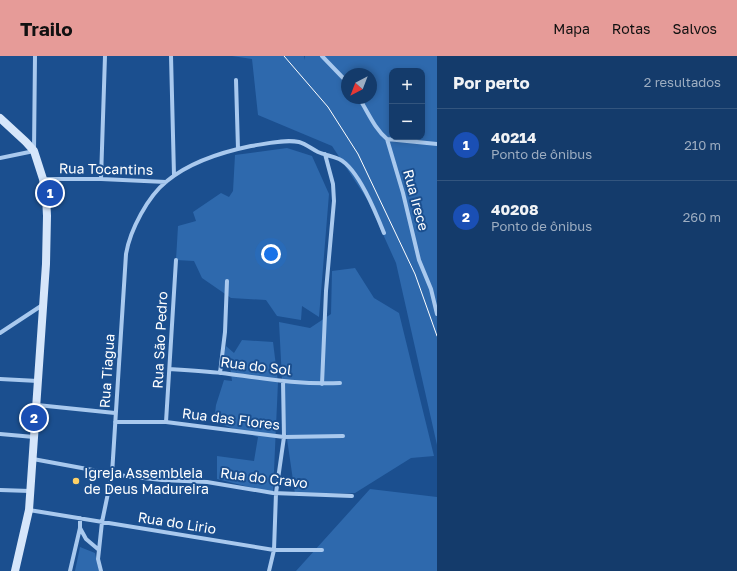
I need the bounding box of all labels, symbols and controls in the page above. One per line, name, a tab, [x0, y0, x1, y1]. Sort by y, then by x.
text: Trailo	[20, 17, 73, 40]
text: Mapa	[553, 20, 590, 37]
text: Rotas	[612, 20, 651, 37]
text: Salvos	[673, 20, 717, 37]
north arrow	[341, 68, 377, 104]
map controls	[389, 68, 425, 140]
button: +	[389, 68, 425, 104]
text: Por perto	[453, 72, 530, 93]
text: 2 resultados	[644, 74, 721, 90]
button: −	[389, 104, 425, 140]
text: 40214	[491, 128, 536, 146]
text: 1	[463, 137, 469, 153]
text: 210 m	[684, 137, 721, 153]
text: Ponto de ônibus	[491, 146, 592, 162]
street label: Rua Tocantins	[59, 159, 153, 178]
street label: Rua Irece	[400, 167, 433, 232]
pin: 1	[37, 178, 63, 208]
text: 40208	[491, 200, 539, 218]
text: 2	[462, 209, 470, 225]
text: 260 m	[683, 209, 721, 225]
text: Ponto de ônibus	[491, 218, 592, 234]
your location	[261, 244, 281, 264]
street label: Rua São Pedro	[148, 291, 171, 389]
street label: Rua Tiagua	[95, 333, 118, 409]
street label: Rua do Sol	[220, 353, 293, 378]
pin: 2	[21, 403, 47, 433]
street label: Rua das Flores	[181, 404, 281, 433]
place label: Igreja Assembleia de Deus Madureira	[84, 464, 209, 497]
street label: Rua do Cravo	[219, 464, 309, 491]
marker: Igreja Assembleia de Deus Madureira	[71, 476, 81, 486]
street label: Rua do Lirio	[137, 508, 217, 537]

